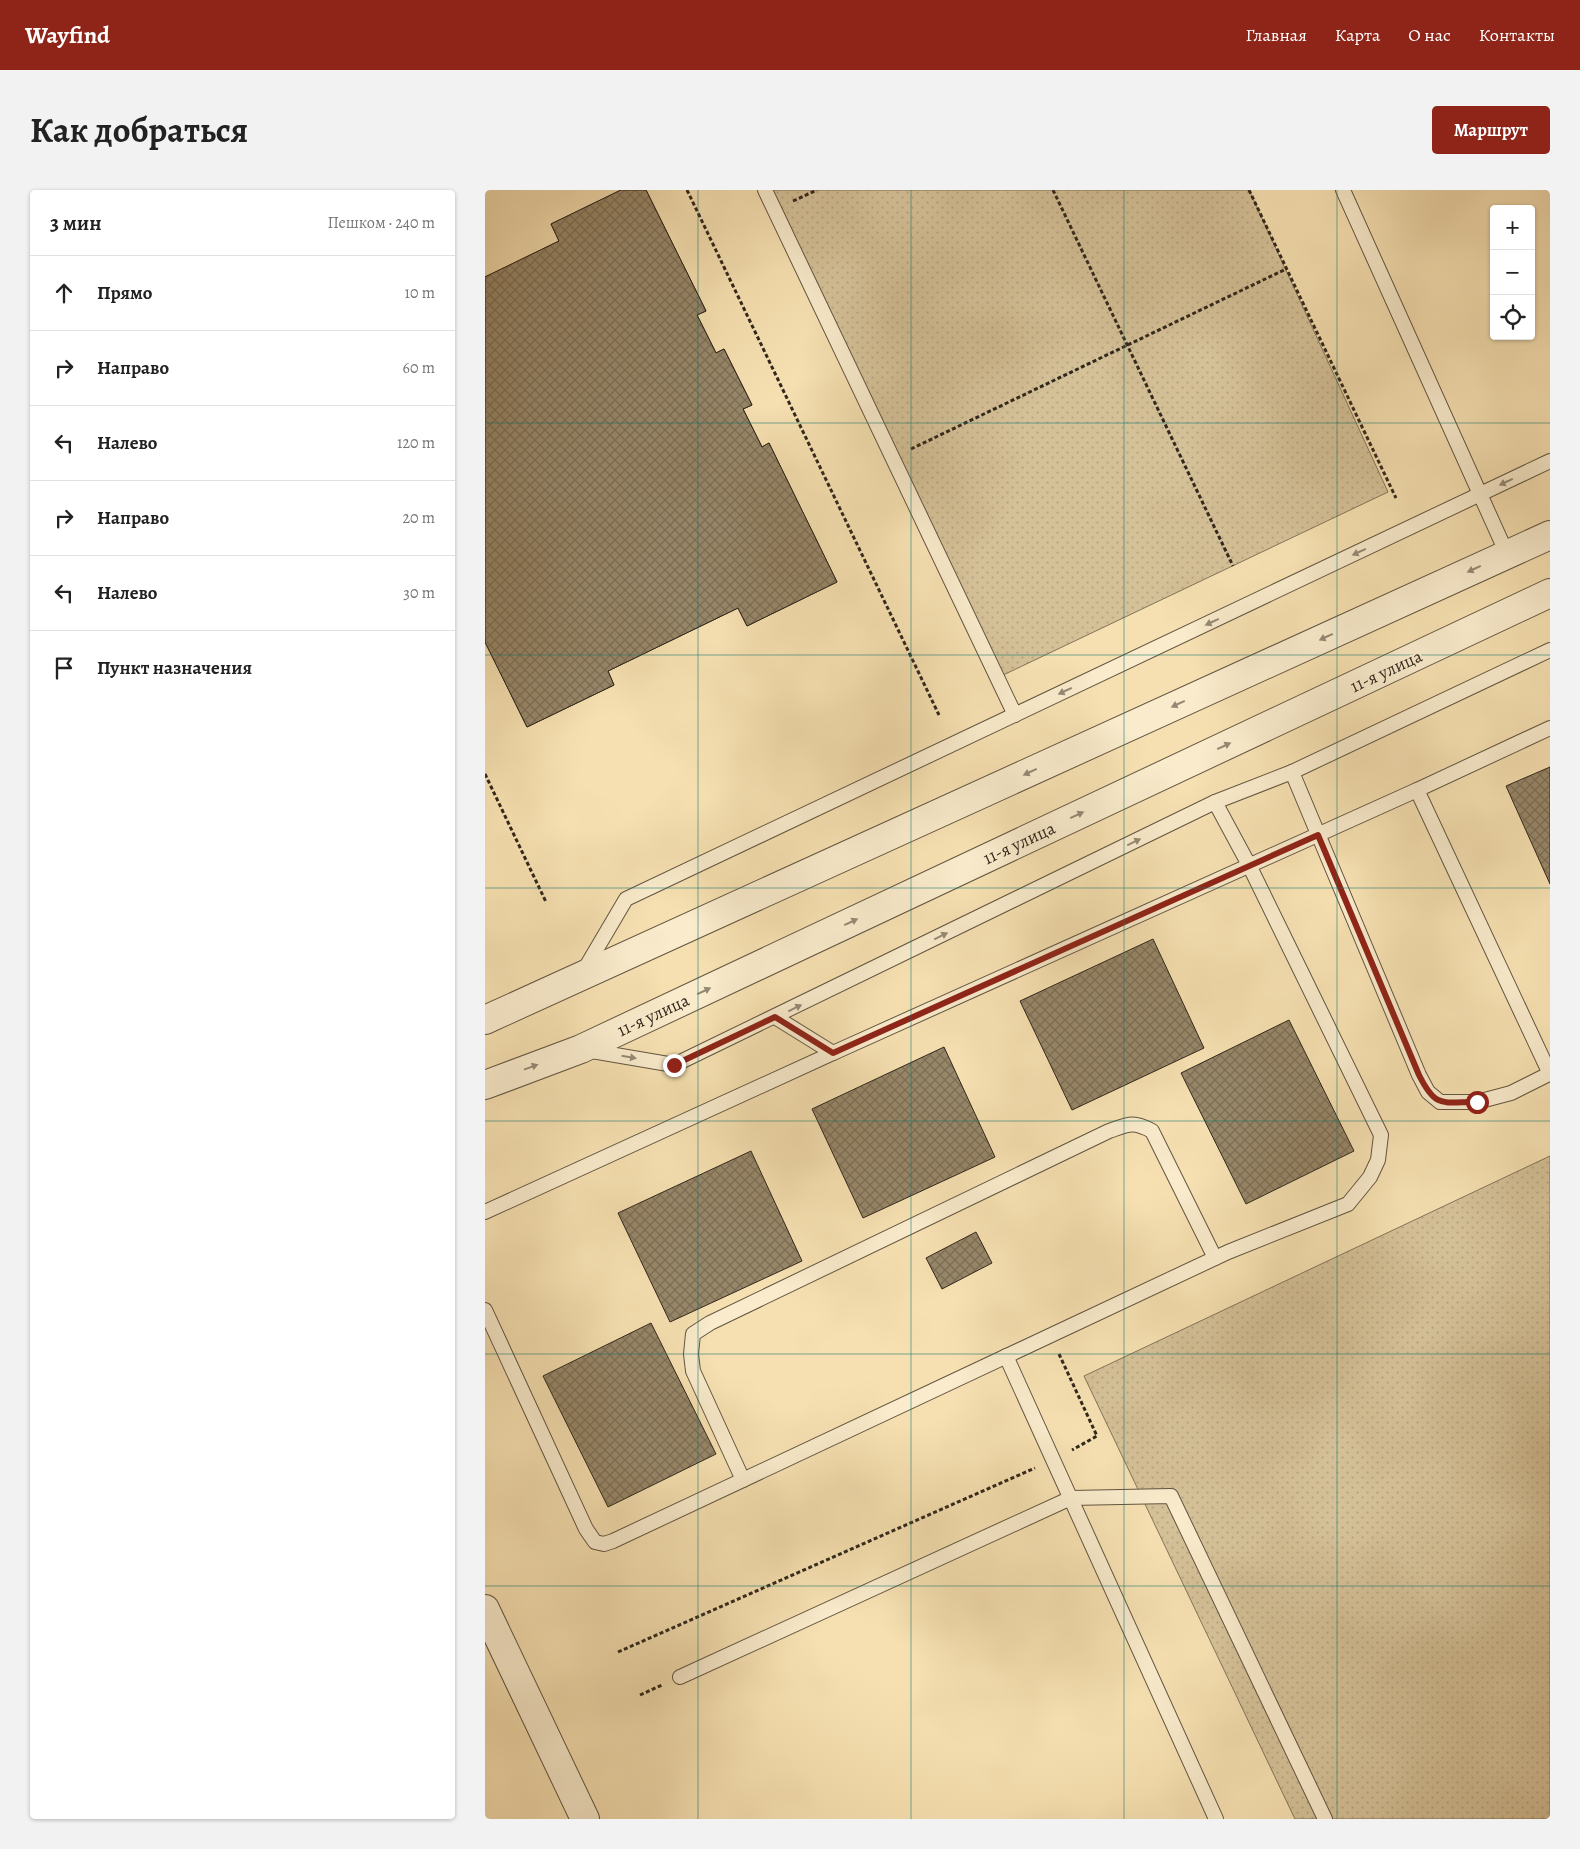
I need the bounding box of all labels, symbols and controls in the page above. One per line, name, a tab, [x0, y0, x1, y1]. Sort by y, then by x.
text: Wayfind	[25, 19, 110, 51]
text: Главная	[1246, 23, 1307, 47]
text: Карта	[1335, 23, 1380, 47]
text: О нас	[1408, 23, 1451, 47]
text: Контакты	[1479, 23, 1555, 47]
text: Как добраться	[30, 106, 248, 154]
button: Маршрут	[1432, 106, 1550, 154]
map controls	[1490, 205, 1535, 340]
button: +	[1490, 205, 1535, 250]
text: 3 мин	[50, 209, 102, 237]
text: Пешком · 240 m	[327, 212, 435, 234]
button: −	[1490, 250, 1535, 295]
icon: ahead	[50, 279, 78, 307]
text: Прямо	[97, 280, 152, 306]
text: 10 m	[405, 282, 435, 304]
button: locate	[1490, 295, 1535, 340]
icon: right	[50, 354, 78, 382]
text: Направо	[97, 355, 169, 381]
text: 60 m	[403, 357, 435, 379]
icon: left	[50, 429, 78, 457]
text: Налево	[97, 430, 157, 456]
text: 120 m	[397, 432, 435, 454]
one-way arrow	[1499, 479, 1513, 487]
icon: right	[50, 504, 78, 532]
text: Направо	[97, 505, 169, 531]
text: 20 m	[402, 507, 435, 529]
one-way arrow	[1352, 548, 1366, 556]
one-way arrow	[1467, 566, 1481, 574]
icon: left	[50, 579, 78, 607]
text: Налево	[97, 580, 157, 606]
text: 30 m	[403, 582, 435, 604]
one-way arrow	[1205, 618, 1219, 626]
one-way arrow	[1319, 633, 1333, 641]
street label: 11-я улица	[1346, 644, 1427, 698]
icon: arrive	[50, 654, 78, 682]
text: Пункт назначения	[97, 655, 252, 681]
one-way arrow	[1058, 687, 1073, 695]
one-way arrow	[1171, 701, 1185, 709]
one-way arrow	[1217, 742, 1231, 750]
one-way arrow	[1023, 768, 1037, 776]
one-way arrow	[1070, 811, 1084, 819]
street label: 11-я улица	[979, 816, 1060, 870]
one-way arrow	[1127, 837, 1141, 845]
one-way arrow	[844, 917, 858, 925]
one-way arrow	[934, 932, 948, 940]
one-way arrow	[697, 987, 711, 995]
street label: 11-я улица	[613, 988, 694, 1042]
one-way arrow	[788, 1003, 802, 1011]
one-way arrow	[621, 1054, 637, 1062]
route end	[663, 1054, 686, 1077]
one-way arrow	[523, 1063, 538, 1071]
route start	[1466, 1091, 1489, 1114]

